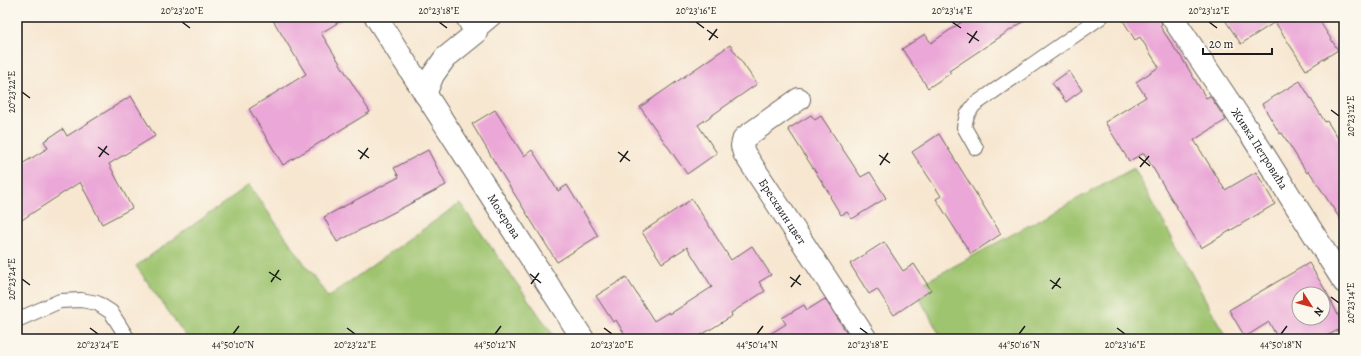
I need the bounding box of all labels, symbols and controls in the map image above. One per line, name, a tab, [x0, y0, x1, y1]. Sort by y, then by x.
text: 20°23'20"E	[161, 4, 203, 17]
text: 20°23'18"E	[419, 4, 460, 17]
text: 20°23'16"E	[676, 4, 716, 17]
text: 20°23'14"E	[932, 4, 972, 17]
text: 20°23'12"E	[1189, 4, 1229, 17]
scale bar	[1203, 30, 1272, 56]
text: 20 m	[1209, 36, 1233, 52]
text: 20°23'22"E	[5, 71, 18, 113]
text: 20°23'12"E	[1344, 96, 1357, 136]
street label: Живка Петровића	[1227, 105, 1292, 193]
street label: Бресквин цвет	[755, 176, 810, 248]
street label: Мозерова	[484, 191, 525, 242]
text: 20°23'24"E	[5, 258, 18, 300]
text: 20°23'14"E	[1344, 283, 1357, 323]
north arrow	[1291, 286, 1331, 326]
text: N	[1310, 304, 1327, 319]
text: 20°23'24"E	[77, 338, 119, 351]
text: 44°50'10"N	[212, 338, 254, 351]
text: 20°23'22"E	[334, 338, 376, 351]
text: 44°50'12"N	[474, 338, 516, 351]
text: 20°23'20"E	[591, 338, 633, 351]
text: 44°50'14"N	[736, 338, 778, 351]
text: 20°23'18"E	[848, 338, 889, 351]
text: 44°50'16"N	[998, 338, 1040, 351]
text: 20°23'16"E	[1105, 338, 1145, 351]
text: 44°50'18"N	[1260, 338, 1302, 351]

